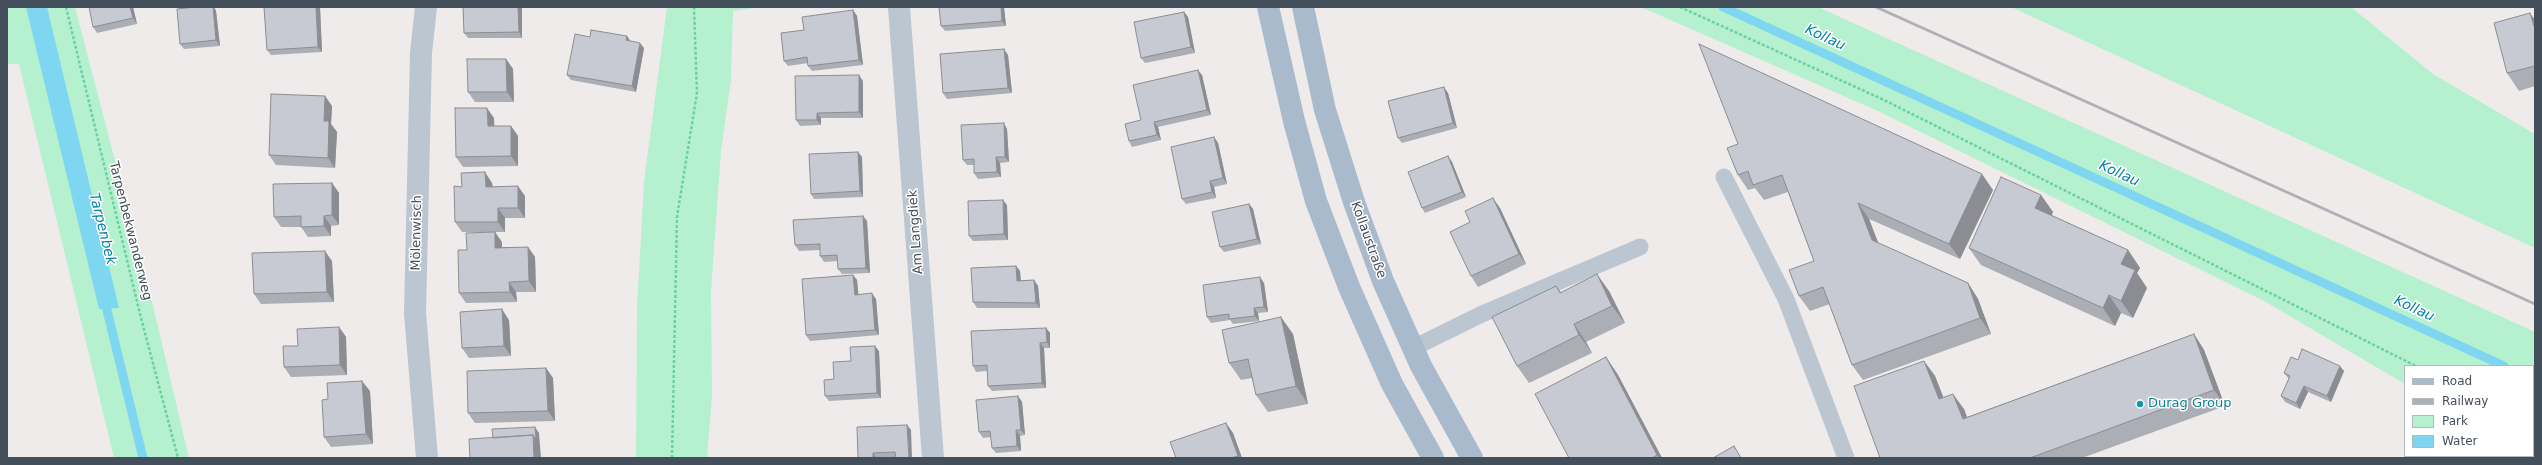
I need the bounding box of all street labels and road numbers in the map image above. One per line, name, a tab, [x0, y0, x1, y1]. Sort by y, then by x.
street label: Tarpenbekwanderweg	[105, 160, 155, 302]
street label: Am Langdiek	[905, 189, 927, 275]
street label: Mölenwisch	[409, 195, 425, 271]
street label: Kollaustraße	[1347, 199, 1389, 281]

